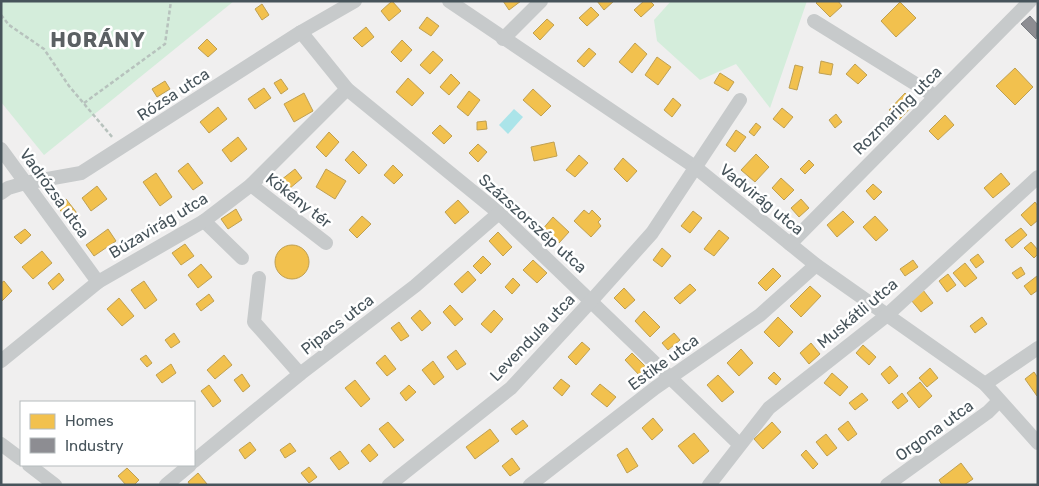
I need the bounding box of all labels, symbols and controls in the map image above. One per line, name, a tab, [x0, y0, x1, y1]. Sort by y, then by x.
district label: HORÁNY	[50, 27, 146, 52]
street label: Rozmaring utca	[849, 62, 946, 159]
street label: Rózsa utca	[134, 64, 213, 125]
street label: Vadrózsa utca	[16, 145, 93, 242]
street label: Vadvirág utca	[716, 160, 807, 239]
street label: Kökény tér	[262, 169, 335, 232]
street label: Százszorszép utca	[475, 170, 591, 277]
street label: Búzavirág utca	[105, 189, 211, 262]
street label: Muskátli utca	[813, 274, 901, 352]
street label: Pipacs utca	[297, 290, 377, 359]
street label: Levendula utca	[486, 290, 579, 385]
street label: Estike utca	[624, 331, 702, 394]
street label: Orgona utca	[892, 396, 977, 465]
legend	[20, 401, 195, 466]
text: Homes	[65, 412, 114, 430]
text: Industry	[65, 437, 124, 455]

